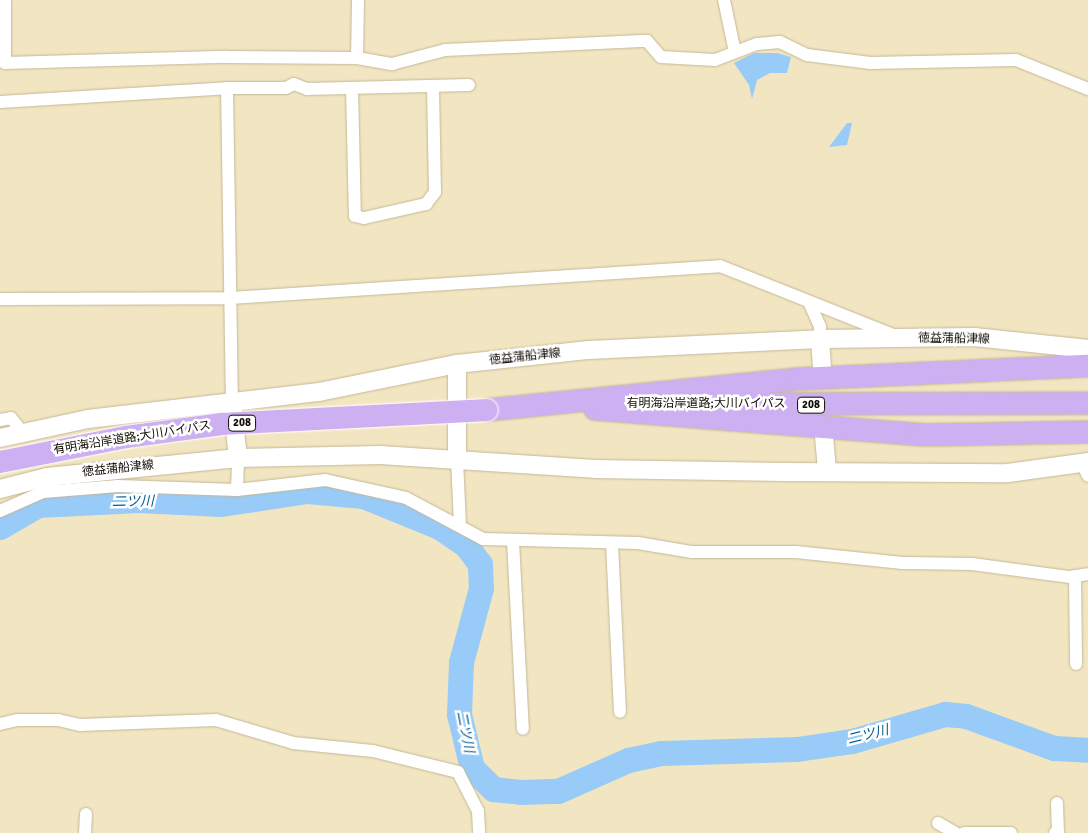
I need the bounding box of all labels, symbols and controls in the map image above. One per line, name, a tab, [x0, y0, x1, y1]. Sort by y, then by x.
street label: 徳益蒲船津線	[918, 331, 990, 347]
street label: 徳益蒲船津線	[488, 346, 562, 368]
road number: 208	[796, 396, 826, 414]
street label: 有明海沿岸道路;大川バイパス	[626, 397, 786, 411]
road number: 208	[227, 414, 257, 432]
street label: 有明海沿岸道路;大川バイパス	[52, 418, 212, 458]
street label: 徳益蒲船津線	[81, 458, 155, 480]
water label: 二ツ川	[112, 493, 154, 511]
water label: 二ツ川	[453, 710, 477, 754]
water label: 二ツ川	[846, 722, 890, 748]

